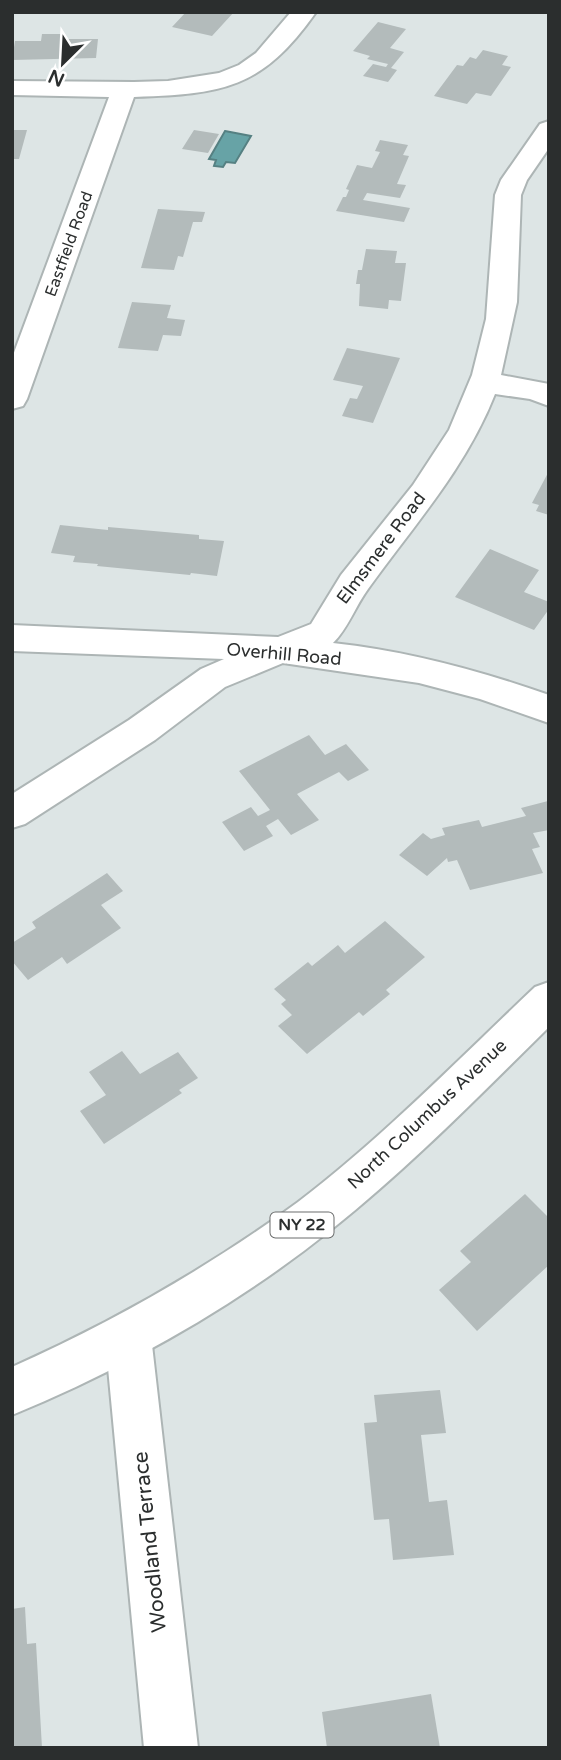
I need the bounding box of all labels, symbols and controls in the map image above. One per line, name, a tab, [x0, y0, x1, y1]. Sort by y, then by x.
north arrow	[28, 28, 98, 98]
text: N	[45, 64, 68, 91]
street label: Eastfield Road	[41, 189, 97, 299]
street label: Elmsmere Road	[332, 488, 430, 608]
street label: Overhill Road	[226, 638, 342, 670]
street label: North Columbus Avenue	[343, 1034, 511, 1194]
road number: NY 22	[270, 1212, 334, 1238]
street label: Woodland Terrace	[128, 1450, 172, 1634]

